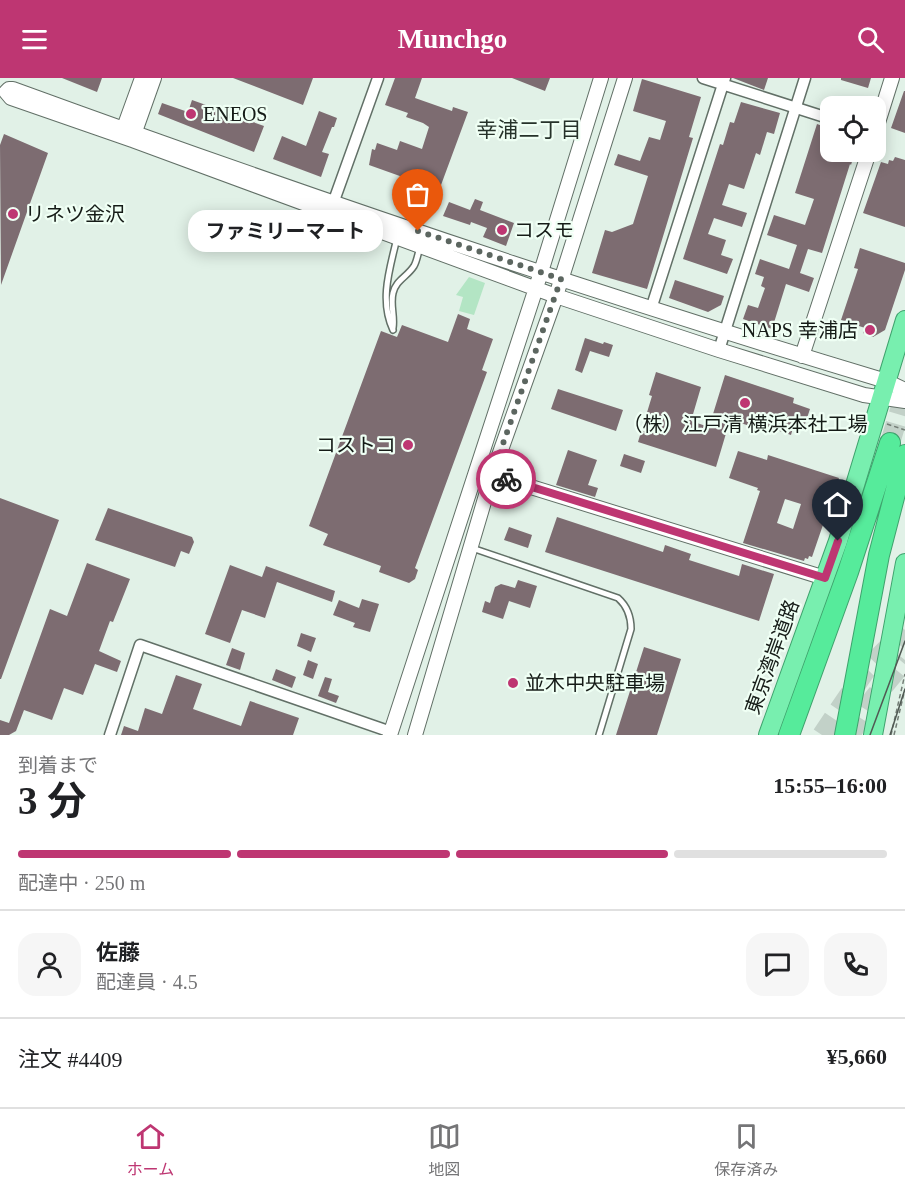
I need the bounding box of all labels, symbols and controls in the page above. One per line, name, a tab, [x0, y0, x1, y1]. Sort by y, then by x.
icon: menu	[18, 23, 51, 56]
icon: search	[854, 23, 887, 56]
text: Munchgo	[398, 24, 507, 54]
map controls	[820, 96, 886, 162]
button: locate	[820, 96, 886, 162]
place label: ENEOS	[203, 103, 267, 125]
marker: ENEOS	[184, 107, 198, 121]
district label: 幸浦二丁目	[477, 118, 582, 142]
pin	[392, 169, 443, 231]
icon: bag	[401, 178, 434, 211]
place label: リネツ金沢	[25, 203, 125, 225]
marker: リネツ金沢	[6, 207, 20, 221]
callout: ファミリーマート	[187, 210, 382, 252]
place label: コスモ	[514, 219, 574, 241]
text: ファミリーマート	[206, 220, 366, 242]
marker: コスモ	[495, 223, 509, 237]
place label: NAPS 幸浦店	[742, 319, 858, 341]
marker: NAPS 幸浦店	[863, 323, 877, 337]
marker: （株）江戸清 横浜本社工場	[738, 396, 752, 410]
place label: （株）江戸清 横浜本社工場	[623, 413, 868, 435]
place label: コストコ	[316, 434, 396, 456]
marker: コストコ	[401, 438, 415, 452]
courier	[476, 449, 536, 509]
icon: bike	[490, 463, 523, 496]
pin	[812, 479, 863, 541]
icon: home	[821, 488, 854, 521]
street label: 東京湾岸道路	[741, 597, 803, 717]
place label: 並木中央駐車場	[525, 672, 665, 694]
marker: 並木中央駐車場	[506, 676, 520, 690]
text: 到着まで	[18, 754, 98, 776]
text: 15:55–16:00	[773, 773, 887, 798]
text: 3 分	[18, 779, 86, 822]
text: 配達中 · 250 m	[18, 872, 145, 894]
button: person	[18, 933, 81, 996]
button: chat	[746, 933, 809, 996]
button: phone	[824, 933, 887, 996]
text: 佐藤	[96, 940, 140, 965]
text: 配達員 · 4.5	[96, 971, 198, 993]
text: ¥5,660	[827, 1044, 887, 1069]
text: 注文 #4409	[18, 1047, 123, 1072]
tab: ホーム	[127, 1120, 174, 1180]
tab: 地図	[428, 1120, 461, 1180]
tab: 保存済み	[714, 1120, 778, 1180]

